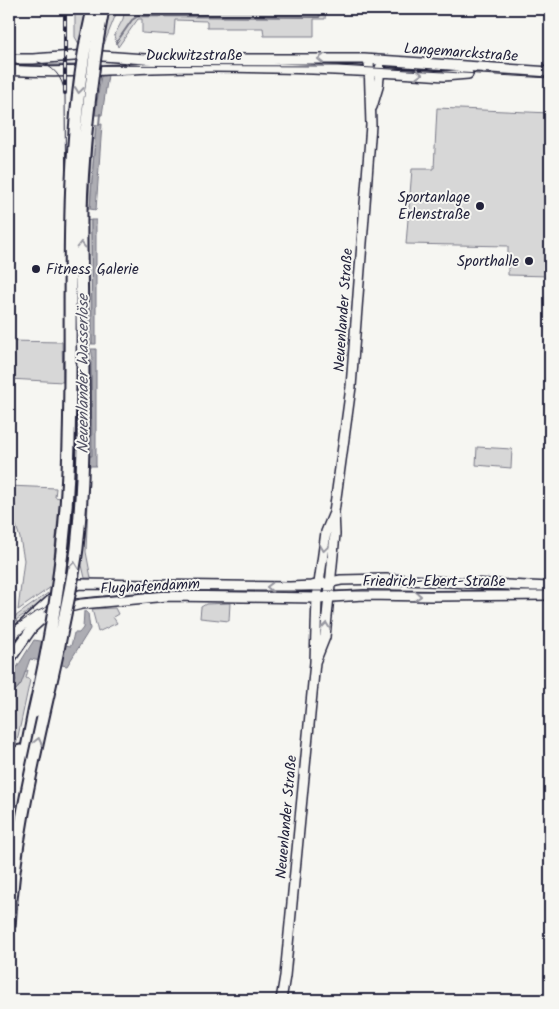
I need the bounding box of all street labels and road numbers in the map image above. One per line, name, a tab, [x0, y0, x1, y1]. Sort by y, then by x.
street label: Langemarckstraße	[403, 37, 519, 69]
street label: Duckwitzstraße	[146, 44, 242, 68]
street label: Neuenlander Straße	[328, 247, 360, 373]
street label: Friedrich-Ebert-Straße	[362, 570, 506, 594]
street label: Flughafendamm	[100, 572, 201, 602]
street label: Neuenlander Straße	[270, 754, 304, 880]

